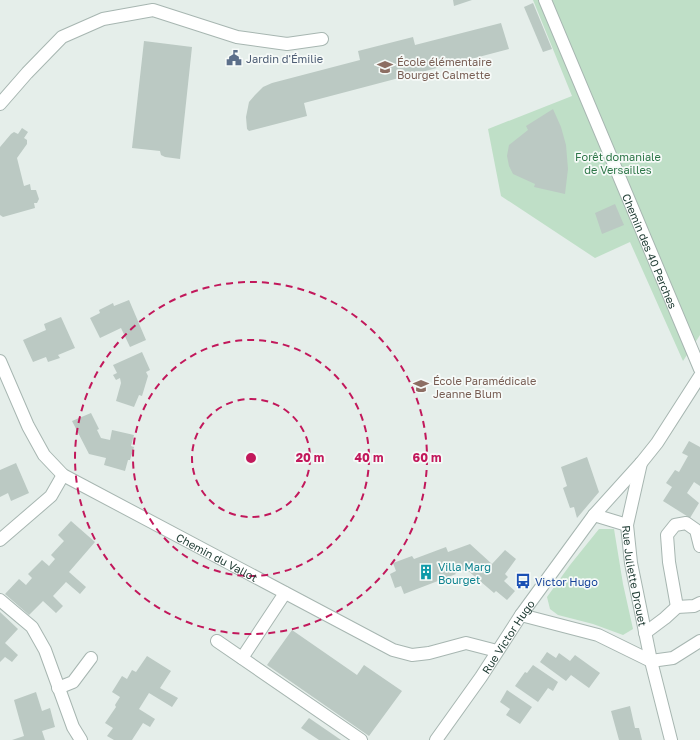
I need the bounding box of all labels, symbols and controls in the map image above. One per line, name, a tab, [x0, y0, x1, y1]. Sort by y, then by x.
public building icon: Jardin d'Émilie	[225, 49, 243, 67]
place label: Jardin d'Émilie	[246, 52, 323, 65]
place label: École élémentaire Bourget Calmette	[397, 55, 492, 81]
school or university icon: École élémentaire Bourget Calmette	[376, 58, 394, 76]
park label: Forêt domaniale de Versailles	[575, 150, 661, 176]
street label: Chemin des 40 Perches	[620, 191, 680, 310]
place label: École Paramédicale Jeanne Blum	[433, 374, 536, 400]
school or university icon: École Paramédicale Jeanne Blum	[412, 377, 430, 395]
text: 20 m	[296, 450, 324, 465]
text: 40 m	[355, 450, 383, 465]
text: 60 m	[413, 450, 441, 465]
centre of rings	[244, 451, 258, 465]
street label: Rue Juliette Drouet	[621, 525, 650, 627]
street label: Chemin du Vallot	[174, 530, 260, 584]
place label: Villa Marg Bourget	[438, 560, 491, 586]
building icon: Villa Marg Bourget	[417, 563, 435, 581]
bus stop icon: Victor Hugo	[514, 572, 532, 590]
place label: Victor Hugo	[535, 575, 598, 588]
street label: Rue Victor Hugo	[479, 597, 537, 676]

